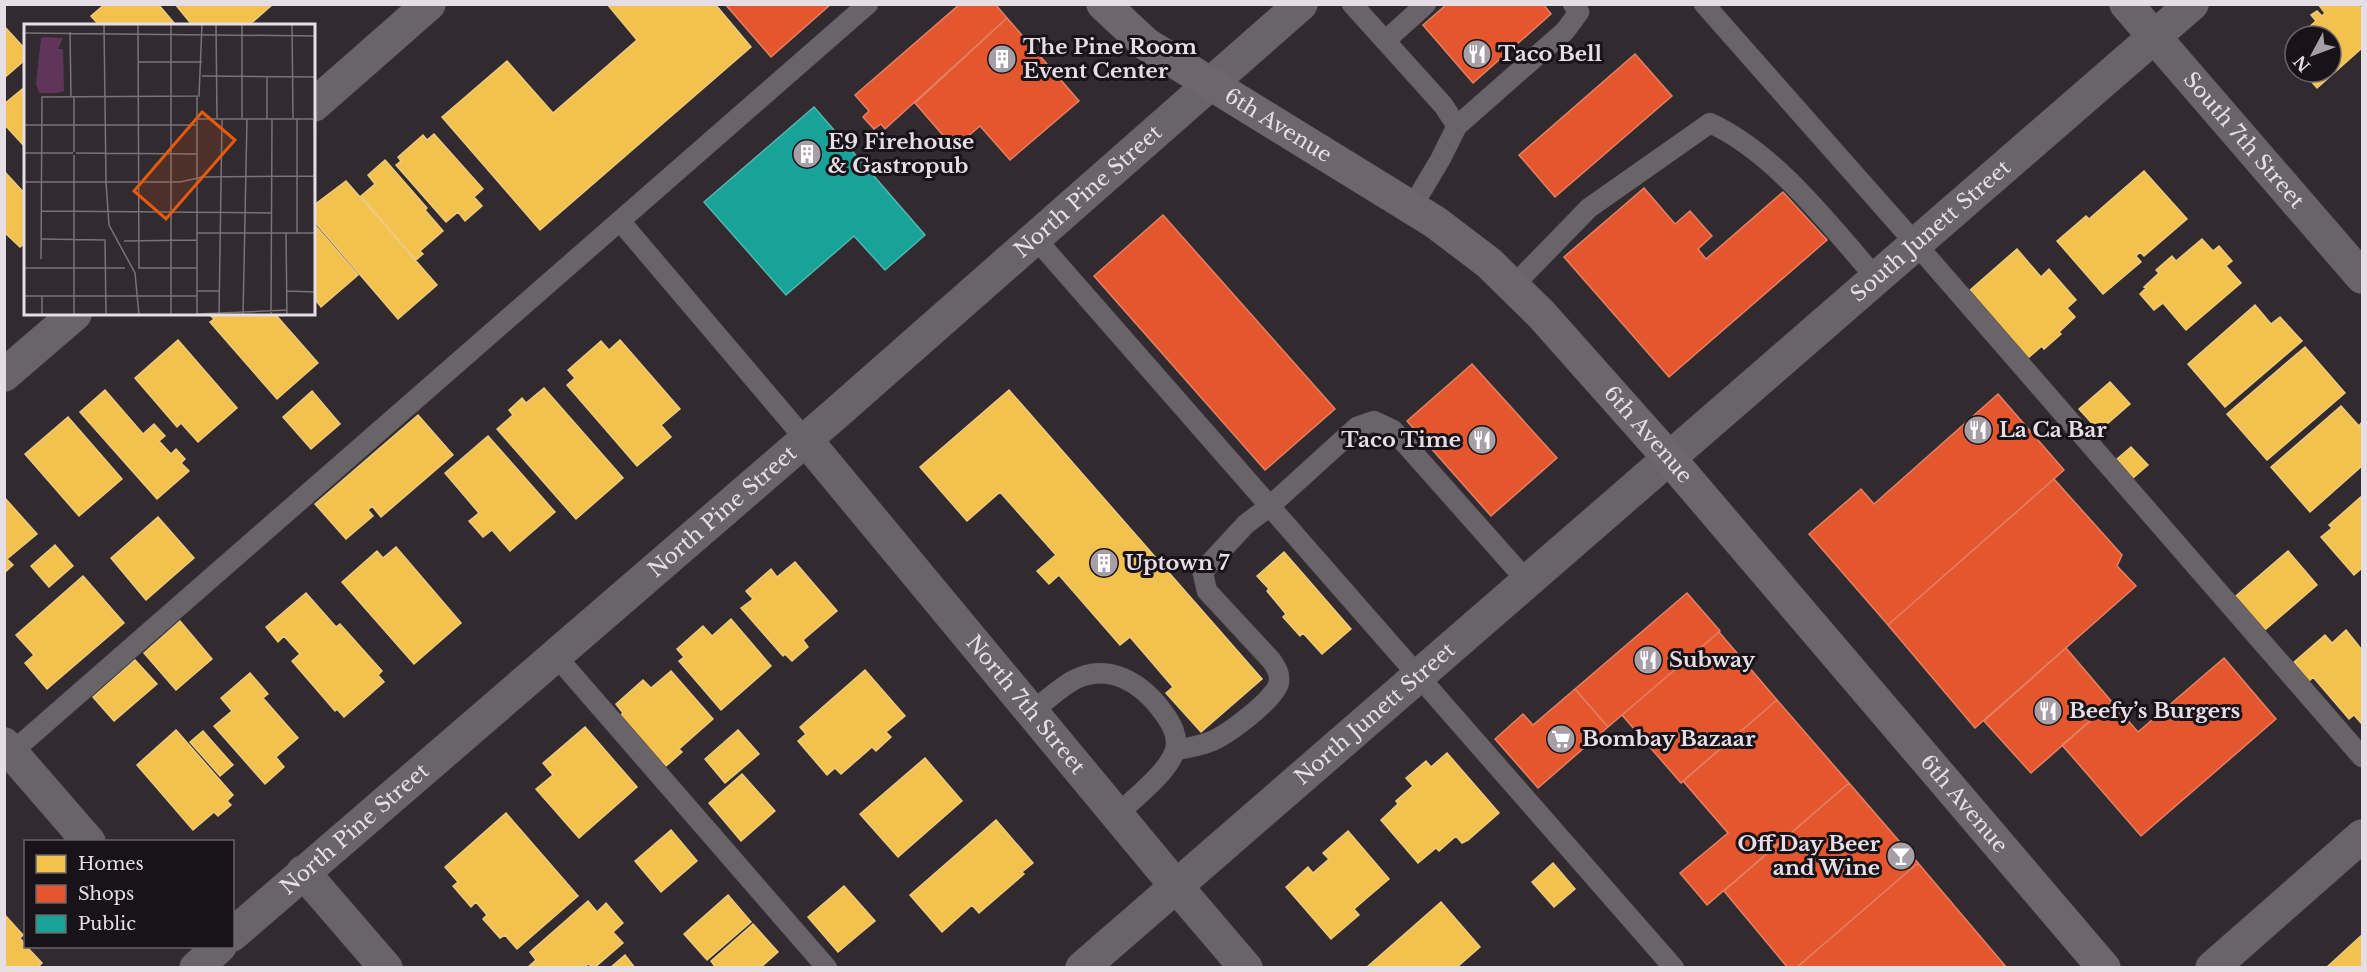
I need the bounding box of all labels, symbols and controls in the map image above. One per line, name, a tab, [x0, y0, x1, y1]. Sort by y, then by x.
inset map	[24, 24, 315, 315]
north arrow	[2283, 24, 2343, 84]
place label: The Pine Room Event Center	[1023, 34, 1197, 84]
restaurant icon: Taco Bell	[1461, 38, 1493, 70]
place label: Taco Bell	[1498, 41, 1603, 67]
building icon: The Pine Room Event Center	[986, 43, 1018, 75]
text: N	[2289, 52, 2314, 76]
street label: South 7th Street	[2178, 67, 2310, 214]
street label: 6th Avenue	[1220, 83, 1337, 168]
street label: North Pine Street	[1009, 120, 1167, 263]
place label: E9 Firehouse & Gastropub	[828, 129, 974, 179]
building icon: E9 Firehouse & Gastropub	[791, 138, 823, 170]
street label: South Junett Street	[1845, 154, 2016, 307]
street label: 6th Avenue	[1598, 381, 1698, 489]
restaurant icon: La Ca Bar	[1962, 414, 1994, 446]
place label: La Ca Bar	[1999, 417, 2107, 443]
restaurant icon: Taco Time	[1466, 424, 1498, 456]
place label: Taco Time	[1341, 427, 1461, 453]
street label: North Pine Street	[643, 440, 802, 583]
building icon: Uptown 7	[1088, 547, 1120, 579]
place label: Uptown 7	[1125, 550, 1231, 576]
street label: North 7th Street	[960, 630, 1091, 780]
street label: North Junett Street	[1289, 637, 1461, 790]
restaurant icon: Subway	[1632, 644, 1664, 676]
place label: Subway	[1669, 647, 1755, 673]
restaurant icon: Beefy’s Burgers	[2032, 695, 2064, 727]
place label: Beefy’s Burgers	[2069, 698, 2241, 724]
supermarket icon: Bombay Bazaar	[1545, 723, 1577, 755]
place label: Bombay Bazaar	[1582, 726, 1756, 752]
street label: 6th Avenue	[1915, 749, 2013, 858]
street label: North Pine Street	[275, 758, 434, 900]
place label: Off Day Beer and Wine	[1737, 831, 1881, 881]
legend	[24, 840, 234, 948]
bar icon: Off Day Beer and Wine	[1885, 840, 1917, 872]
text: Homes	[78, 853, 144, 875]
text: Shops	[78, 883, 134, 905]
text: Public	[78, 913, 136, 935]

